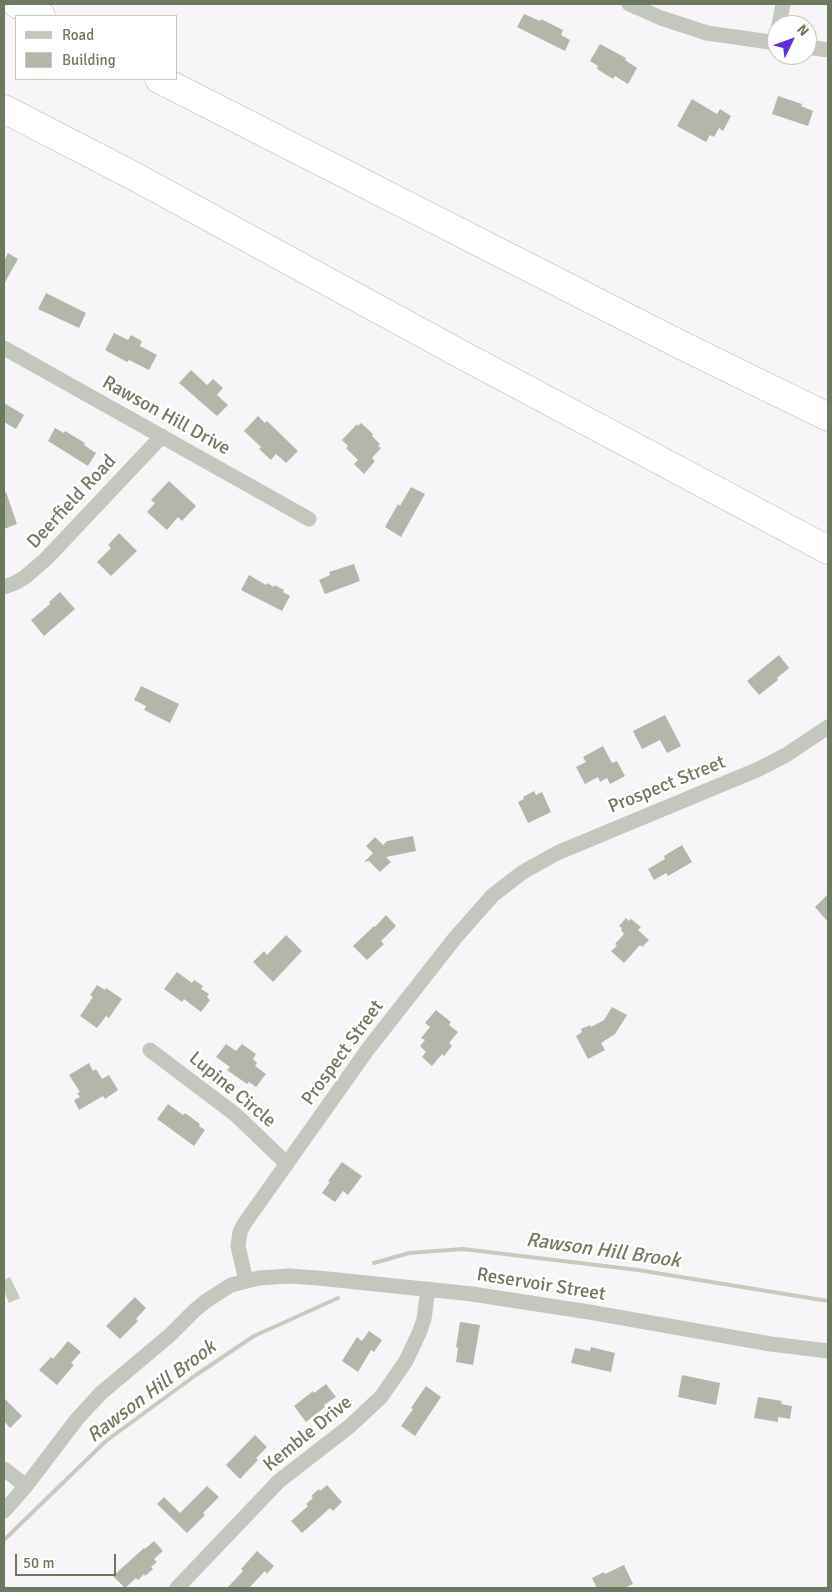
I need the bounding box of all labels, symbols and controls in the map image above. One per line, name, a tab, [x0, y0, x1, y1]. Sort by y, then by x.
legend	[15, 15, 178, 80]
north arrow	[767, 15, 817, 65]
text: N	[793, 21, 812, 40]
text: Road	[62, 26, 94, 44]
text: Building	[62, 51, 116, 69]
street label: Rawson Hill Drive	[98, 371, 234, 461]
street label: Deerfield Road	[23, 450, 121, 554]
street label: Prospect Street	[605, 751, 729, 819]
street label: Prospect Street	[297, 996, 389, 1110]
street label: Lupine Circle	[184, 1047, 280, 1133]
water label: Rawson Hill Brook	[525, 1228, 681, 1274]
street label: Reservoir Street	[475, 1264, 607, 1306]
water label: Rawson Hill Brook	[83, 1336, 221, 1448]
street label: Kemble Drive	[259, 1391, 357, 1477]
scale bar	[18, 1544, 119, 1576]
text: 50 m	[23, 1554, 54, 1572]

